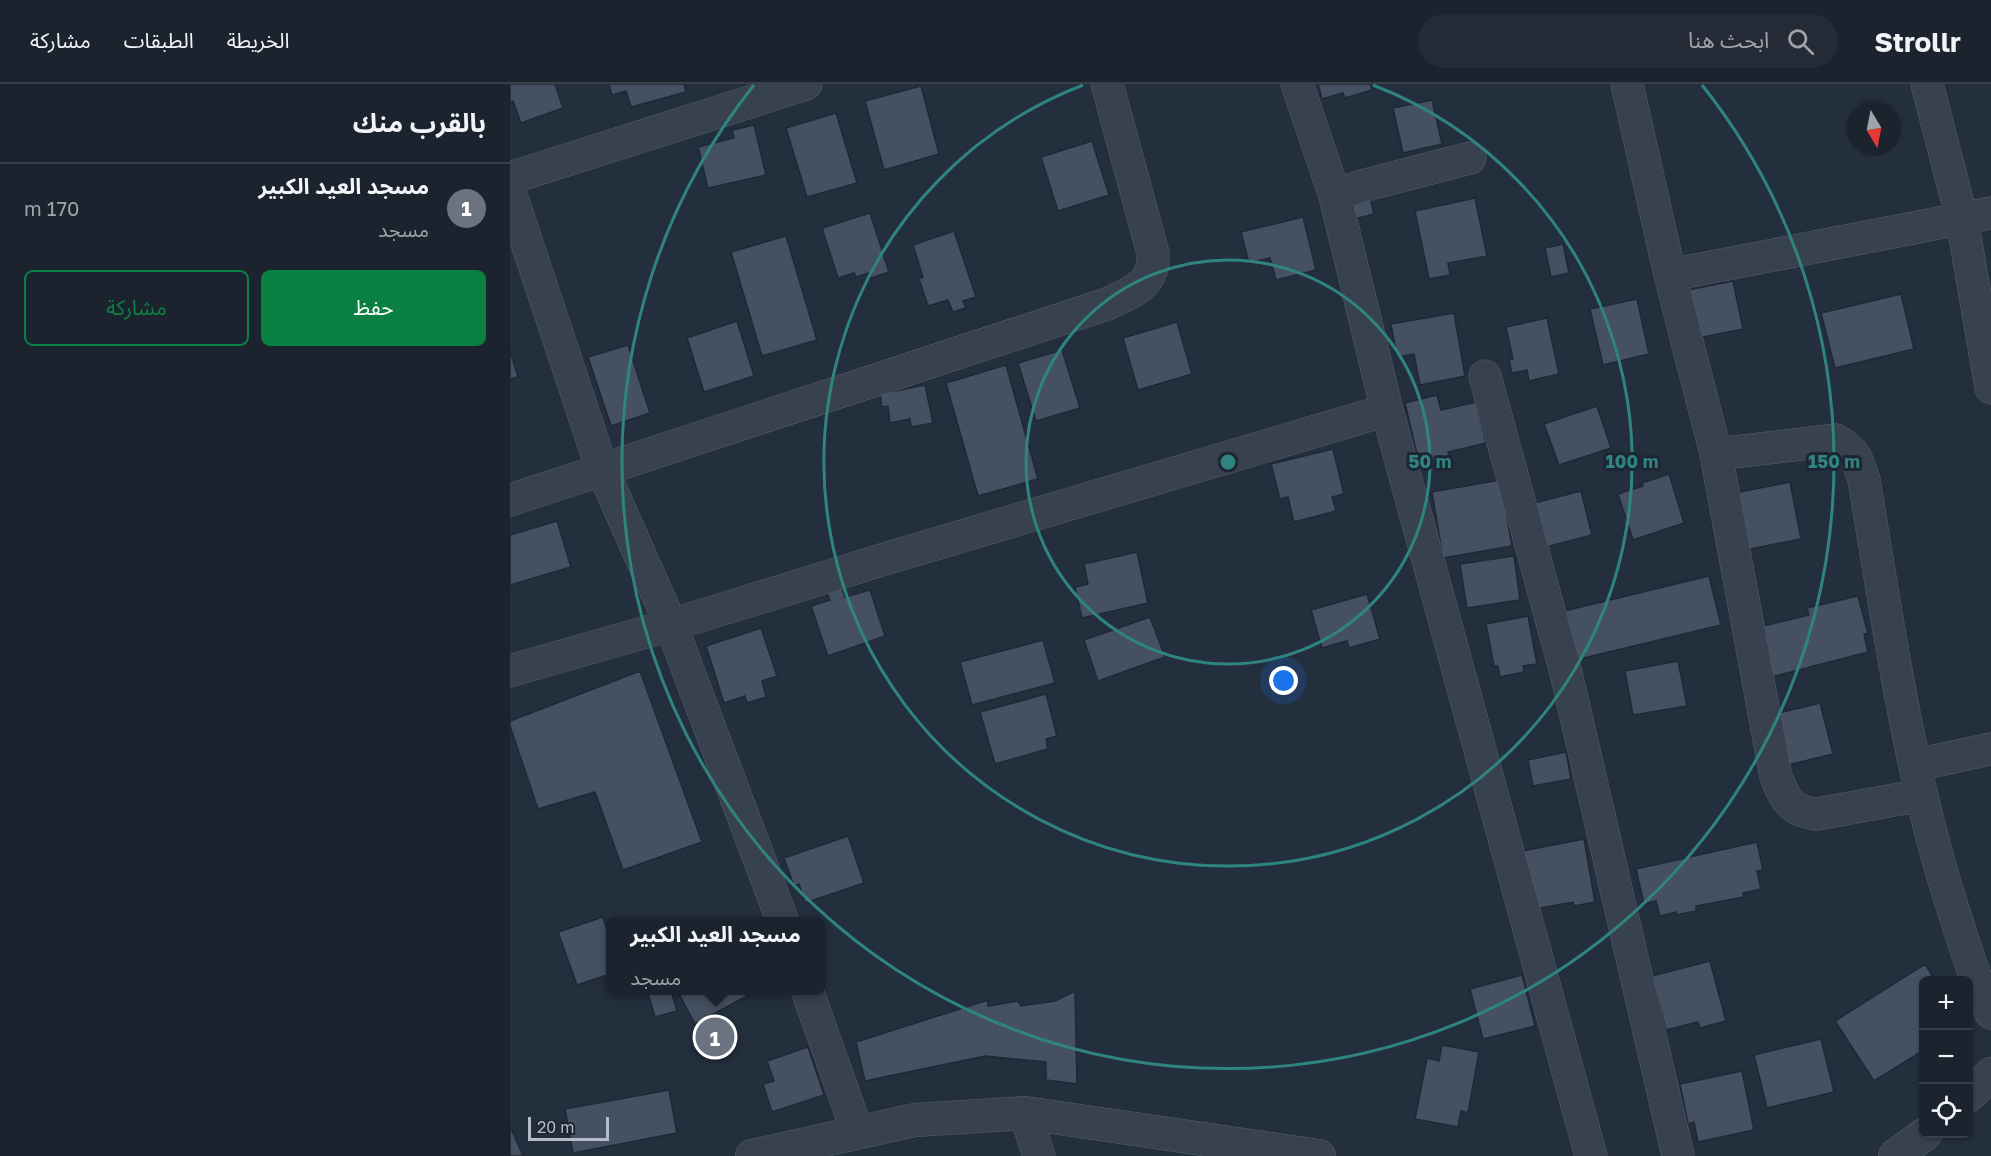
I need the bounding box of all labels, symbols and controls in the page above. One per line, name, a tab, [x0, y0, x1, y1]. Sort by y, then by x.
search box	[1418, 14, 1838, 68]
icon: search	[1784, 25, 1817, 58]
text: Strollr	[1874, 25, 1961, 58]
text: ابحث هنا	[1688, 26, 1769, 53]
text: مشاركة	[30, 27, 91, 53]
text: الطبقات	[124, 27, 194, 53]
text: الخريطة	[227, 27, 290, 53]
north arrow	[1847, 102, 1901, 156]
text: بالقرب منك	[353, 107, 486, 138]
text: مسجد العيد الكبير	[259, 172, 429, 199]
text: 170 m	[24, 196, 79, 220]
text: 1	[461, 196, 472, 220]
text: مسجد	[378, 217, 429, 241]
button: مشاركة	[24, 270, 249, 346]
button: حفظ	[261, 270, 486, 346]
text: 50 m	[1409, 450, 1451, 472]
text: 100 m	[1606, 450, 1658, 472]
text: 150 m	[1808, 450, 1860, 472]
centre of rings	[1218, 452, 1238, 472]
your location	[1269, 666, 1298, 695]
popup	[606, 917, 825, 995]
text: مسجد العيد الكبير	[630, 920, 801, 947]
text: مسجد	[630, 965, 681, 989]
map controls	[1919, 976, 1973, 1138]
button: +	[1919, 976, 1973, 1030]
pin: 1	[696, 1014, 734, 1060]
button: −	[1919, 1030, 1973, 1084]
button: locate	[1919, 1084, 1973, 1138]
scale bar	[528, 1114, 609, 1142]
text: 20 m	[537, 1117, 574, 1137]

